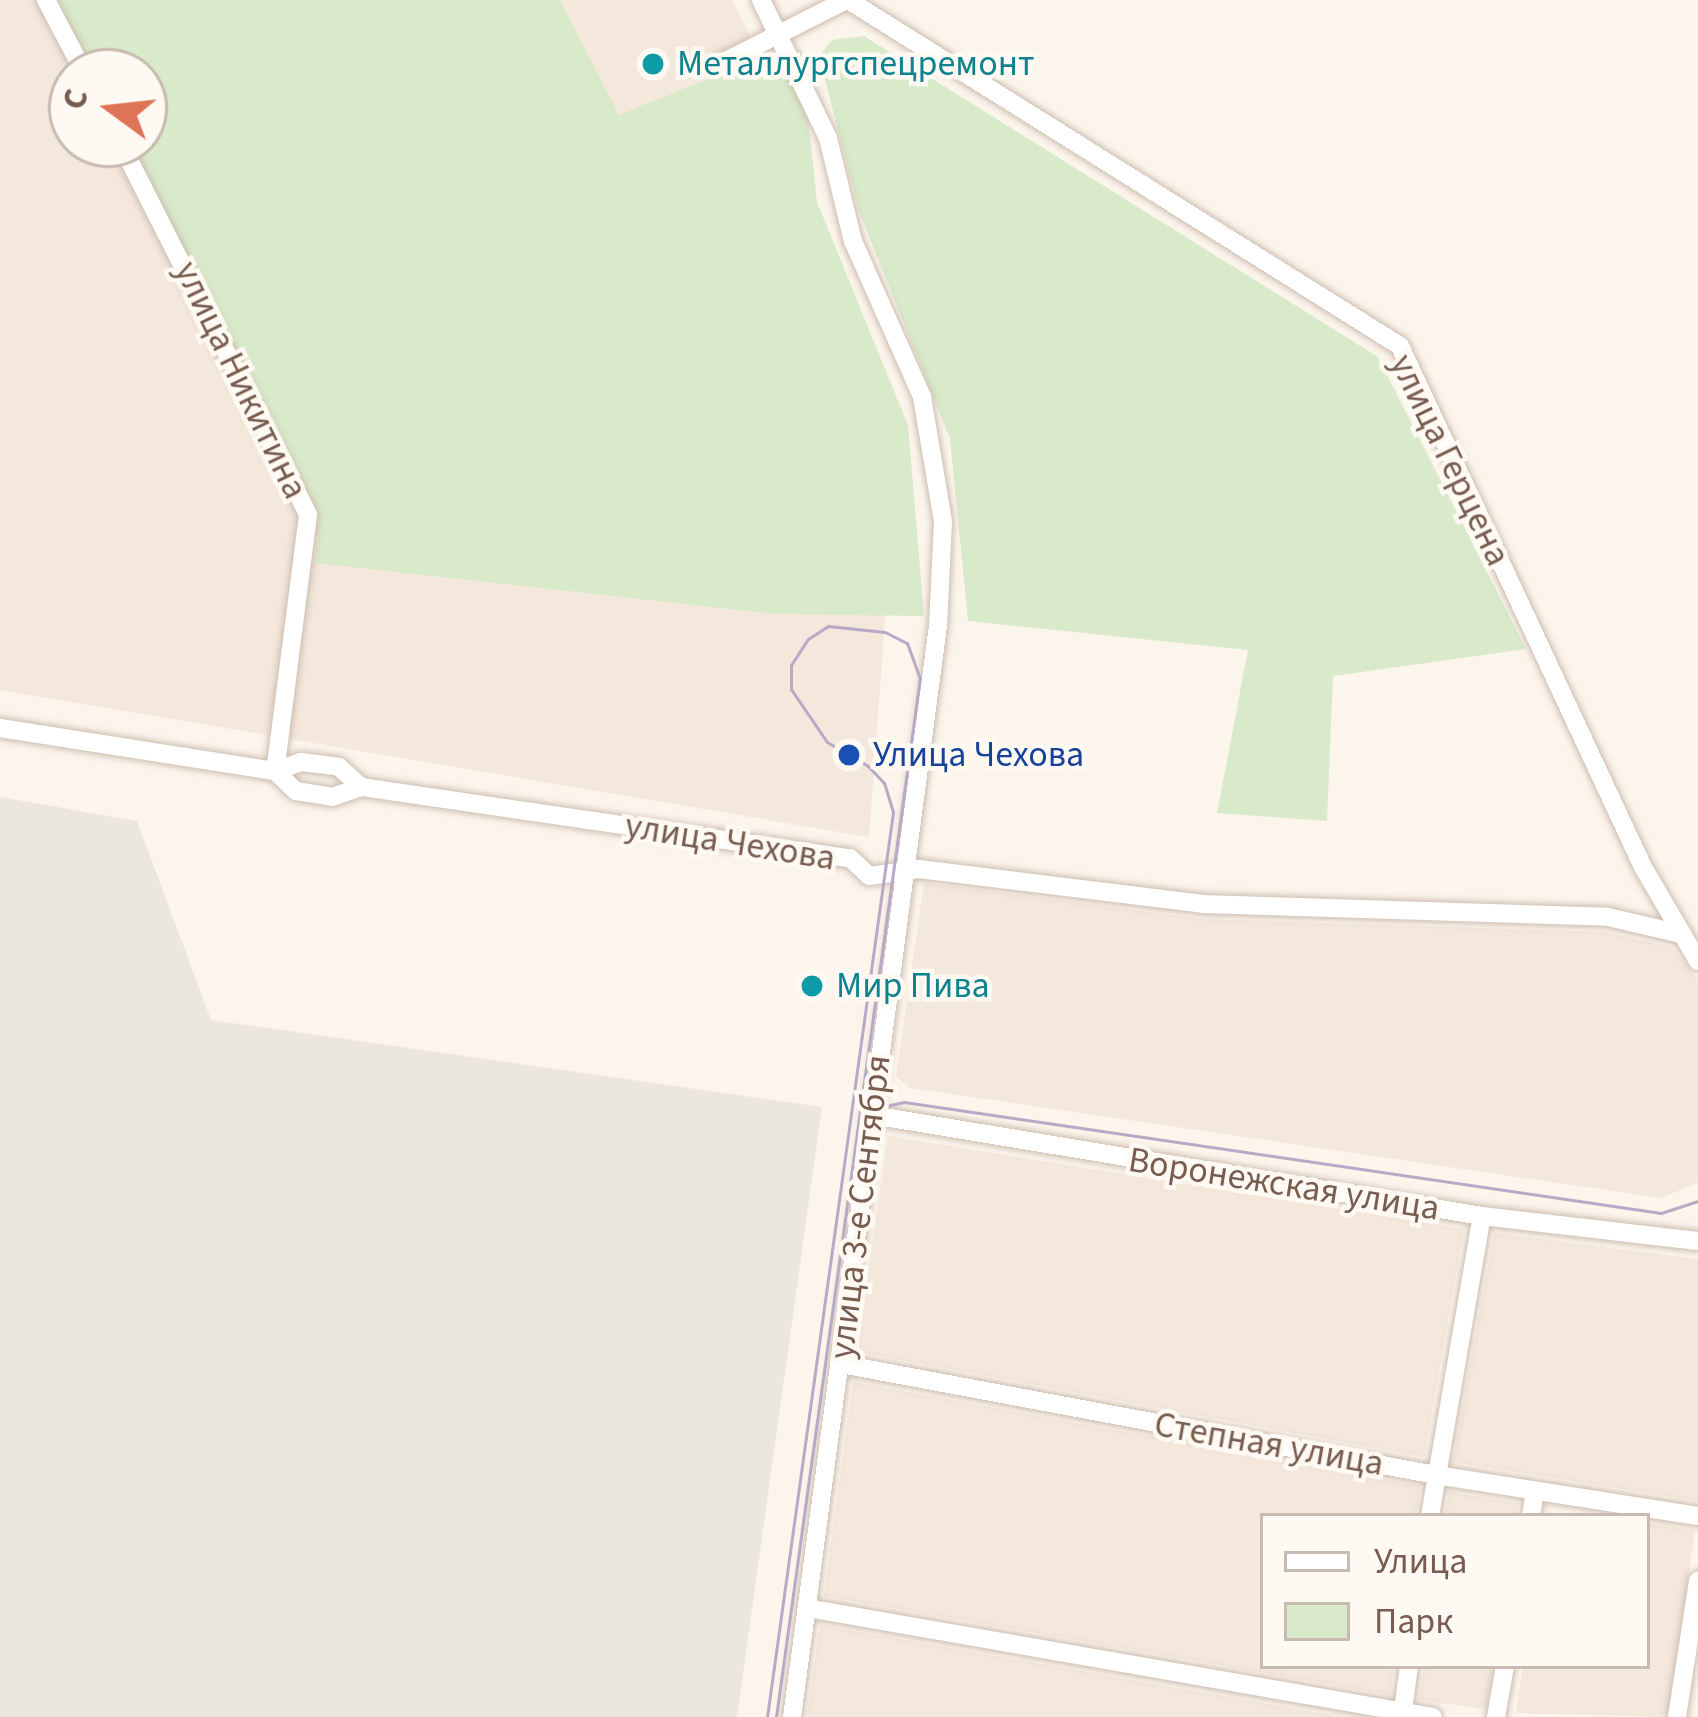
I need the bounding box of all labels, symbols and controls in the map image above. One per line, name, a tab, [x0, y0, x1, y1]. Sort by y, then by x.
place label: Металлургспецремонт	[677, 42, 1034, 86]
north arrow	[48, 48, 168, 168]
marker: Металлургспецремонт	[640, 51, 666, 77]
text: С	[50, 84, 101, 115]
street label: улица Никитина	[165, 254, 317, 506]
street label: улица Герцена	[1380, 347, 1520, 573]
place label: Улица Чехова	[873, 733, 1084, 777]
marker: Улица Чехова	[836, 742, 862, 768]
street label: улица Чехова	[622, 804, 838, 880]
place label: Мир Пива	[836, 964, 990, 1008]
marker: Мир Пива	[799, 973, 825, 999]
street label: улица 3-е Сентября	[820, 1052, 900, 1362]
street label: Воронежская улица	[1125, 1138, 1443, 1230]
street label: Степная улица	[1151, 1403, 1387, 1485]
legend	[1260, 1513, 1650, 1669]
text: Улица	[1374, 1536, 1467, 1587]
text: Парк	[1374, 1596, 1453, 1647]

